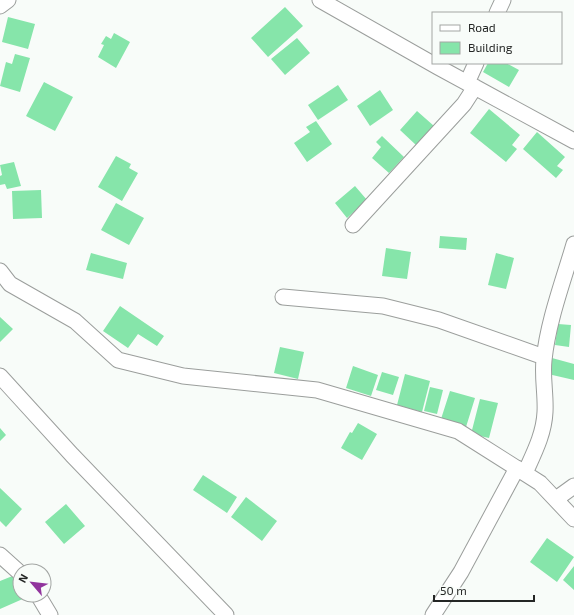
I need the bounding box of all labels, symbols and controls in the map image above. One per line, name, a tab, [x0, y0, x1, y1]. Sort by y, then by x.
legend	[432, 12, 562, 64]
text: Road	[468, 20, 496, 34]
text: Building	[468, 40, 513, 54]
north arrow	[12, 563, 52, 603]
text: N	[15, 571, 30, 585]
scale bar	[434, 577, 534, 603]
text: 50 m	[440, 583, 467, 597]

